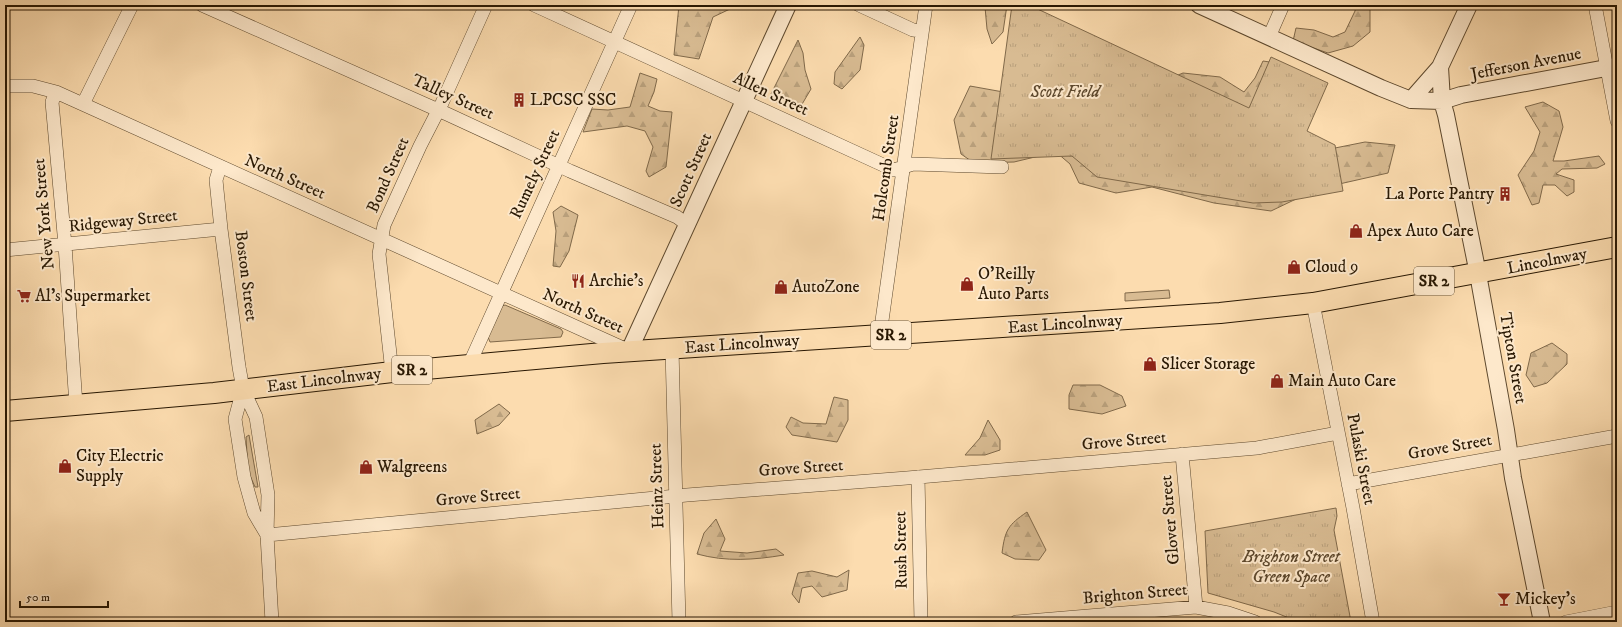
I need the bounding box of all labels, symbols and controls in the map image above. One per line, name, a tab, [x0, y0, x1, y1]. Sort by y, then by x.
street label: Jefferson Avenue	[1467, 43, 1583, 86]
street label: Allen Street	[730, 67, 813, 121]
street label: Talley Street	[408, 69, 498, 125]
park label: Scott Field	[1030, 81, 1102, 103]
place label: LPCSC SSC	[530, 89, 616, 111]
building icon: LPCSC SSC	[511, 92, 527, 108]
street label: Holcomb Street	[868, 113, 904, 223]
street label: Rumely Street	[505, 125, 566, 222]
street label: Scott Street	[665, 129, 717, 211]
street label: Bond Street	[362, 133, 415, 216]
street label: North Street	[241, 149, 329, 205]
street label: New York Street	[28, 157, 60, 271]
place label: La Porte Pantry	[1385, 183, 1495, 205]
building icon: La Porte Pantry	[1497, 186, 1513, 202]
street label: Ridgeway Street	[67, 204, 179, 238]
place label: Apex Auto Care	[1367, 220, 1474, 242]
shop icon: Apex Auto Care	[1348, 223, 1364, 239]
street label: Boston Street	[230, 229, 263, 323]
street label: Lincolnway	[1505, 242, 1590, 280]
place label: Cloud 9	[1305, 256, 1358, 278]
shop icon: Cloud 9	[1286, 259, 1302, 275]
place label: O'Reilly Auto Parts	[978, 263, 1049, 305]
road number: SR 2	[1414, 267, 1454, 295]
place label: Archie's	[589, 270, 644, 292]
restaurant icon: Archie's	[570, 273, 586, 289]
place label: AutoZone	[792, 276, 860, 298]
shop icon: O'Reilly Auto Parts	[959, 276, 975, 292]
shop icon: AutoZone	[773, 279, 789, 295]
street label: North Street	[539, 283, 627, 339]
place label: Al's Supermarket	[35, 285, 151, 307]
supermarket icon: Al's Supermarket	[16, 288, 32, 304]
street label: East Lincolnway	[1007, 309, 1124, 339]
street label: Tipton Street	[1494, 311, 1532, 406]
road number: SR 2	[871, 321, 911, 349]
street label: East Lincolnway	[684, 329, 801, 359]
place label: Slicer Storage	[1161, 353, 1255, 375]
road number: SR 2	[392, 356, 432, 384]
shop icon: Slicer Storage	[1142, 356, 1158, 372]
street label: East Lincolnway	[266, 362, 383, 398]
place label: Main Auto Care	[1288, 370, 1396, 392]
shop icon: Main Auto Care	[1269, 373, 1285, 389]
street label: Pulaski Street	[1341, 411, 1381, 507]
street label: Grove Street	[1081, 426, 1168, 456]
street label: Grove Street	[1406, 429, 1494, 465]
street label: Heinz Street	[644, 442, 669, 529]
place label: City Electric Supply	[76, 445, 164, 487]
street label: Grove Street	[758, 454, 845, 482]
place label: Walgreens	[376, 456, 447, 478]
shop icon: City Electric Supply	[57, 458, 73, 474]
shop icon: Walgreens	[358, 459, 374, 475]
street label: Glover Street	[1155, 474, 1185, 566]
street label: Grove Street	[435, 482, 522, 512]
street label: Rush Street	[889, 510, 913, 589]
park label: Brighton Street Green Space	[1241, 546, 1341, 588]
street label: Brighton Street	[1082, 578, 1189, 610]
scale bar	[20, 583, 108, 609]
place label: Mickey's	[1515, 588, 1576, 610]
text: 50 m	[26, 590, 50, 605]
bar icon: Mickey's	[1496, 591, 1512, 607]

